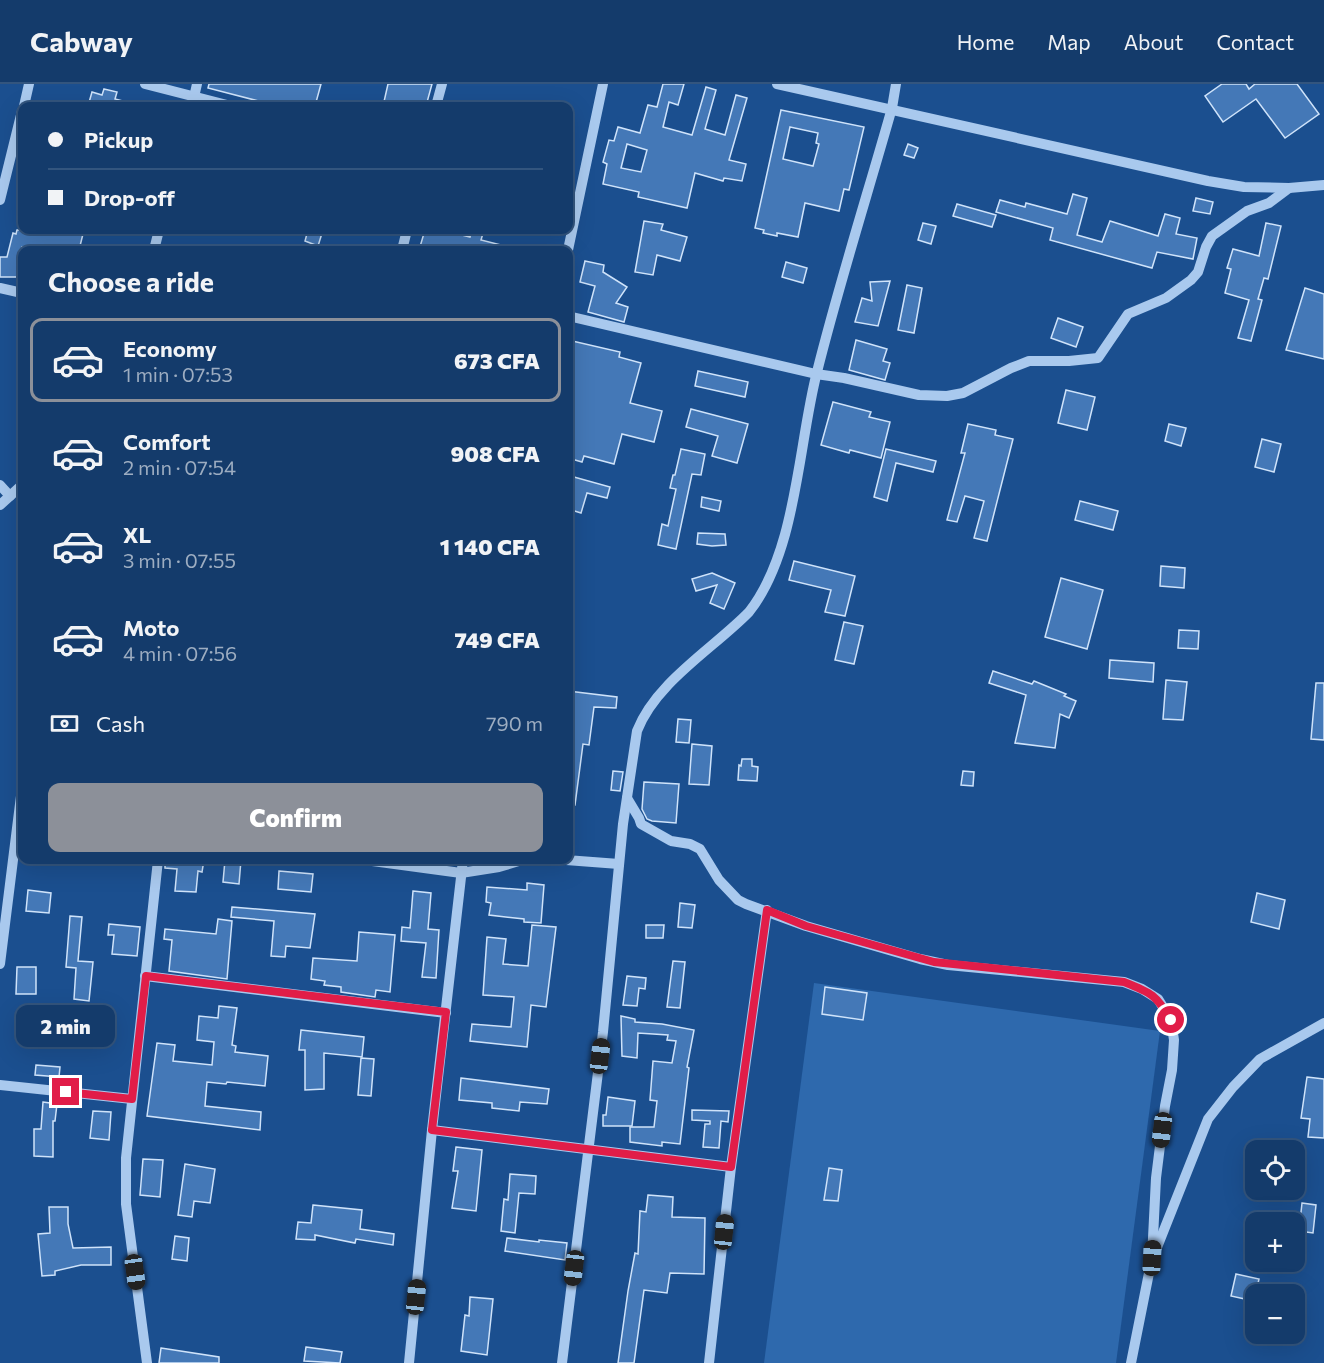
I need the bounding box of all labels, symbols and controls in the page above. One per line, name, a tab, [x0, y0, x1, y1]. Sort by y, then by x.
text: Cabway	[30, 24, 133, 58]
text: Home	[957, 29, 1014, 54]
text: Map	[1047, 29, 1091, 54]
text: About	[1124, 29, 1183, 54]
text: Contact	[1216, 29, 1294, 54]
text: Pickup	[84, 126, 153, 153]
text: Drop-off	[84, 184, 175, 211]
text: Choose a ride	[48, 265, 214, 298]
icon: car	[51, 333, 105, 387]
text: Economy	[123, 335, 217, 362]
text: 673 CFA	[454, 347, 540, 374]
text: 1 min · 07:53	[123, 362, 233, 386]
icon: car	[51, 426, 105, 480]
text: Comfort	[123, 428, 211, 455]
text: 908 CFA	[451, 440, 540, 467]
text: 2 min · 07:54	[123, 455, 236, 479]
icon: car	[51, 519, 105, 573]
text: XL	[123, 521, 151, 548]
text: 1 140 CFA	[440, 533, 540, 560]
text: 3 min · 07:55	[123, 548, 236, 572]
icon: car	[51, 612, 105, 666]
text: Moto	[123, 614, 179, 641]
text: 749 CFA	[454, 626, 540, 653]
text: 4 min · 07:56	[123, 641, 237, 665]
icon: cash	[48, 707, 81, 740]
text: Cash	[96, 710, 145, 737]
text: 790 m	[486, 711, 543, 735]
button: Confirm	[48, 783, 543, 852]
callout: 2 min	[16, 1005, 116, 1047]
route start	[1157, 1006, 1184, 1033]
text: 2 min	[40, 1014, 91, 1038]
car	[589, 1037, 611, 1075]
route end	[52, 1078, 79, 1105]
car	[1151, 1111, 1173, 1149]
map controls	[1245, 1140, 1305, 1344]
button: locate	[1245, 1140, 1305, 1200]
button: +	[1245, 1212, 1305, 1272]
car	[713, 1213, 735, 1251]
car	[1142, 1240, 1162, 1276]
car	[563, 1249, 585, 1287]
car	[124, 1253, 146, 1291]
car	[405, 1278, 427, 1316]
button: −	[1245, 1284, 1305, 1344]

